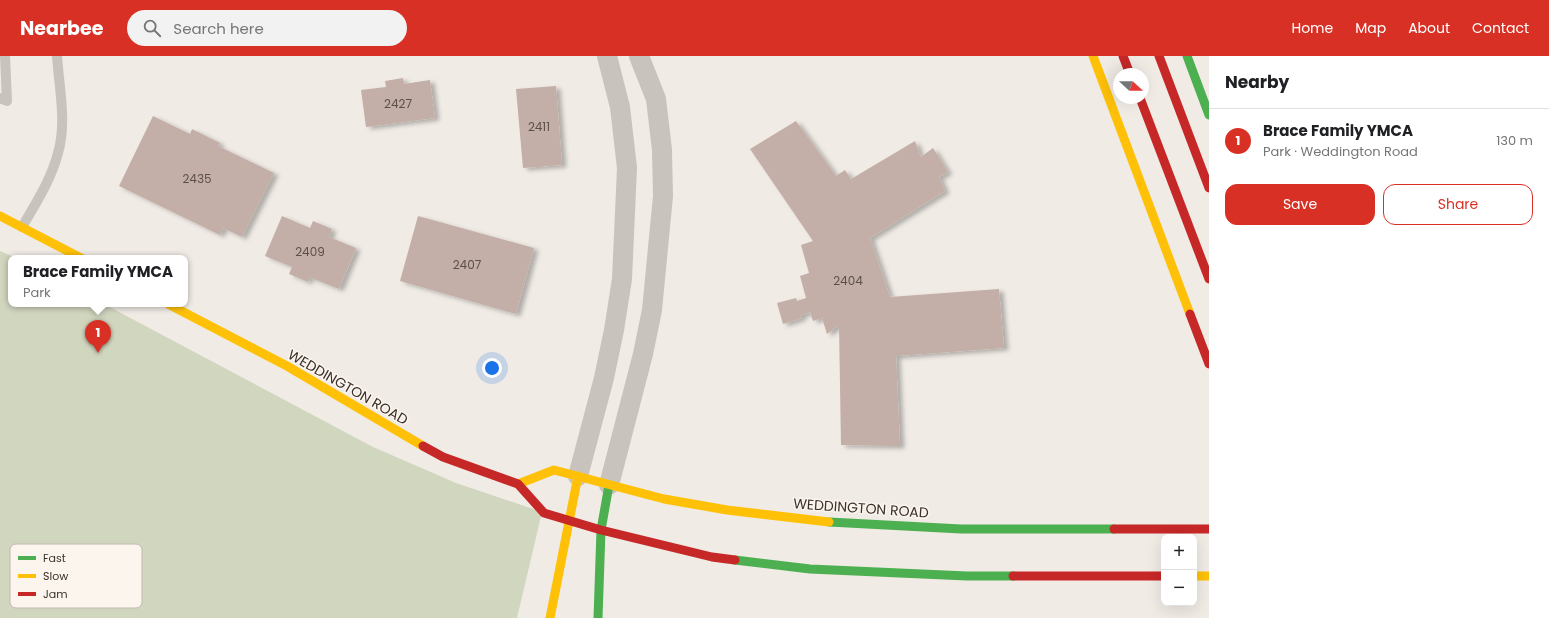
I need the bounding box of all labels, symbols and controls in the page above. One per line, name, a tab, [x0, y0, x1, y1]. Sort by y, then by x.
search box	[127, 10, 407, 46]
text: Nearbee	[20, 15, 103, 42]
icon: search	[141, 17, 163, 39]
text: Search here	[173, 18, 264, 39]
text: Home	[1291, 18, 1333, 38]
text: Map	[1355, 18, 1386, 38]
text: About	[1408, 18, 1450, 38]
text: Contact	[1472, 18, 1529, 38]
north arrow	[1113, 68, 1149, 104]
text: Nearby	[1225, 70, 1289, 94]
house number: 2427	[384, 95, 412, 112]
house number: 2411	[528, 118, 550, 135]
text: Brace Family YMCA	[1263, 120, 1413, 141]
text: 1	[1236, 131, 1240, 150]
text: 130 m	[1496, 131, 1533, 150]
text: Park · Weddington Road	[1263, 142, 1418, 161]
house number: 2435	[182, 170, 212, 187]
button: Save	[1225, 184, 1375, 225]
button: Share	[1383, 184, 1533, 225]
house number: 2409	[295, 243, 325, 260]
popup	[8, 255, 188, 307]
house number: 2407	[453, 256, 482, 273]
text: Brace Family YMCA	[23, 261, 173, 282]
house number: 2404	[833, 272, 863, 289]
text: Park	[23, 283, 51, 302]
pin: 1	[85, 320, 111, 353]
street label: WEDDINGTON ROAD	[284, 344, 412, 430]
your location	[482, 358, 502, 378]
street label: WEDDINGTON ROAD	[793, 493, 930, 523]
map controls	[1161, 534, 1197, 606]
button: +	[1161, 534, 1197, 570]
legend	[10, 544, 142, 608]
text: Fast	[43, 550, 66, 566]
text: Slow	[43, 568, 68, 584]
button: −	[1161, 570, 1197, 606]
text: Jam	[43, 586, 68, 602]

